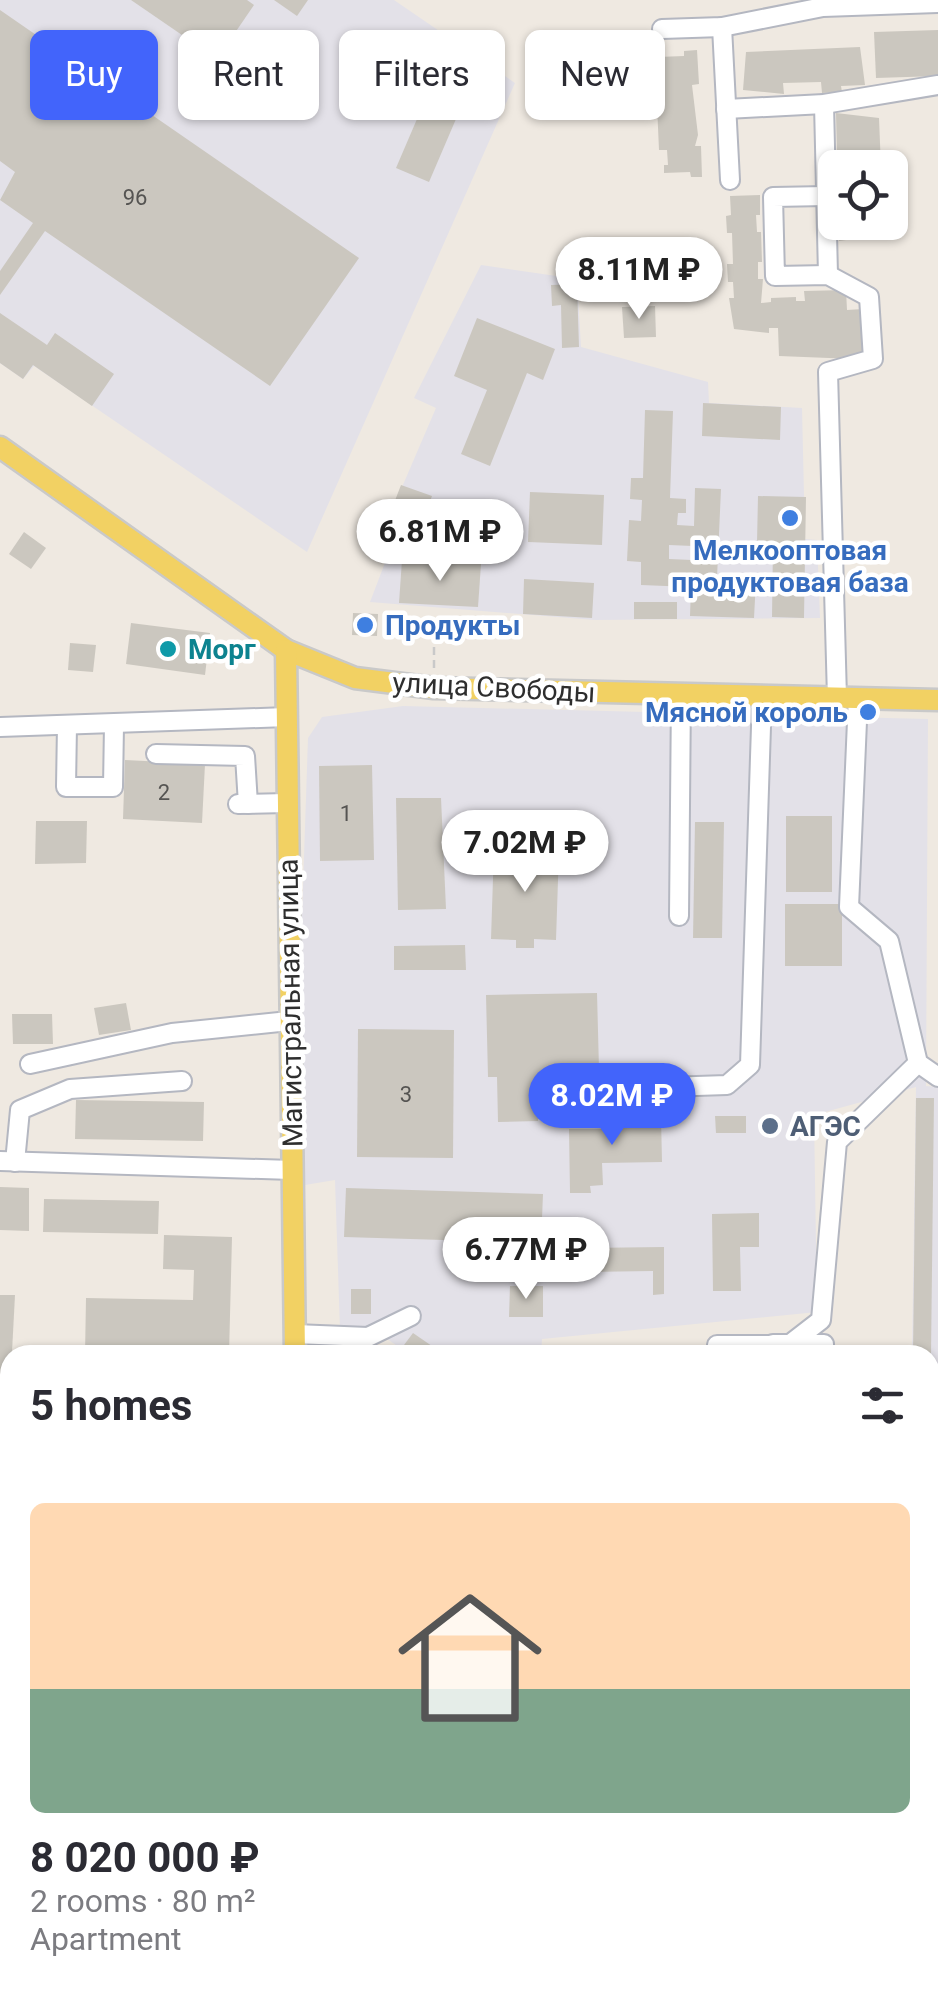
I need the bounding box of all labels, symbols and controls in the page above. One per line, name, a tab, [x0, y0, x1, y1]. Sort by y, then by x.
chip: Buy	[30, 30, 158, 120]
chip: Rent	[178, 30, 319, 120]
chip: Filters	[339, 30, 505, 120]
chip: New	[525, 30, 665, 120]
map controls	[818, 150, 908, 240]
button: locate	[818, 150, 908, 240]
house number: 96	[123, 185, 147, 210]
pin: 8.11M ₽	[547, 237, 731, 322]
text: 8.11M ₽	[578, 250, 700, 288]
pin: 6.81M ₽	[348, 499, 532, 584]
marker: Мелкооптовая продуктовая база	[779, 507, 801, 529]
text: 6.81M ₽	[379, 512, 501, 550]
place label: Мелкооптовая продуктовая база	[671, 534, 909, 599]
place label: Продукты	[385, 609, 520, 642]
marker: Продукты	[354, 614, 376, 636]
place label: Морг	[188, 633, 256, 666]
marker: Морг	[157, 638, 179, 660]
street label: улица Свободы	[392, 666, 596, 709]
place label: Мясной король	[645, 696, 848, 729]
marker: Мясной король	[857, 701, 879, 723]
house number: 2	[158, 780, 170, 805]
house number: 1	[340, 801, 352, 826]
pin: 7.02M ₽	[433, 810, 617, 895]
text: 7.02M ₽	[464, 823, 586, 861]
street label: Магистральная улица	[271, 858, 310, 1148]
pin: 8.02M ₽	[520, 1063, 704, 1148]
text: 8.02M ₽	[551, 1076, 673, 1114]
house number: 3	[400, 1082, 412, 1107]
place label: АГЭС	[790, 1110, 861, 1143]
marker: АГЭС	[759, 1115, 781, 1137]
pin: 6.77M ₽	[434, 1217, 618, 1302]
text: 6.77M ₽	[465, 1230, 587, 1268]
icon: filters	[855, 1378, 910, 1433]
text: 5 homes	[30, 1381, 192, 1430]
icon: home	[380, 1568, 560, 1748]
text: 8 020 000 ₽	[30, 1833, 260, 1882]
text: 2 rooms · 80 m²	[30, 1882, 255, 1920]
text: Apartment	[30, 1920, 182, 1958]

